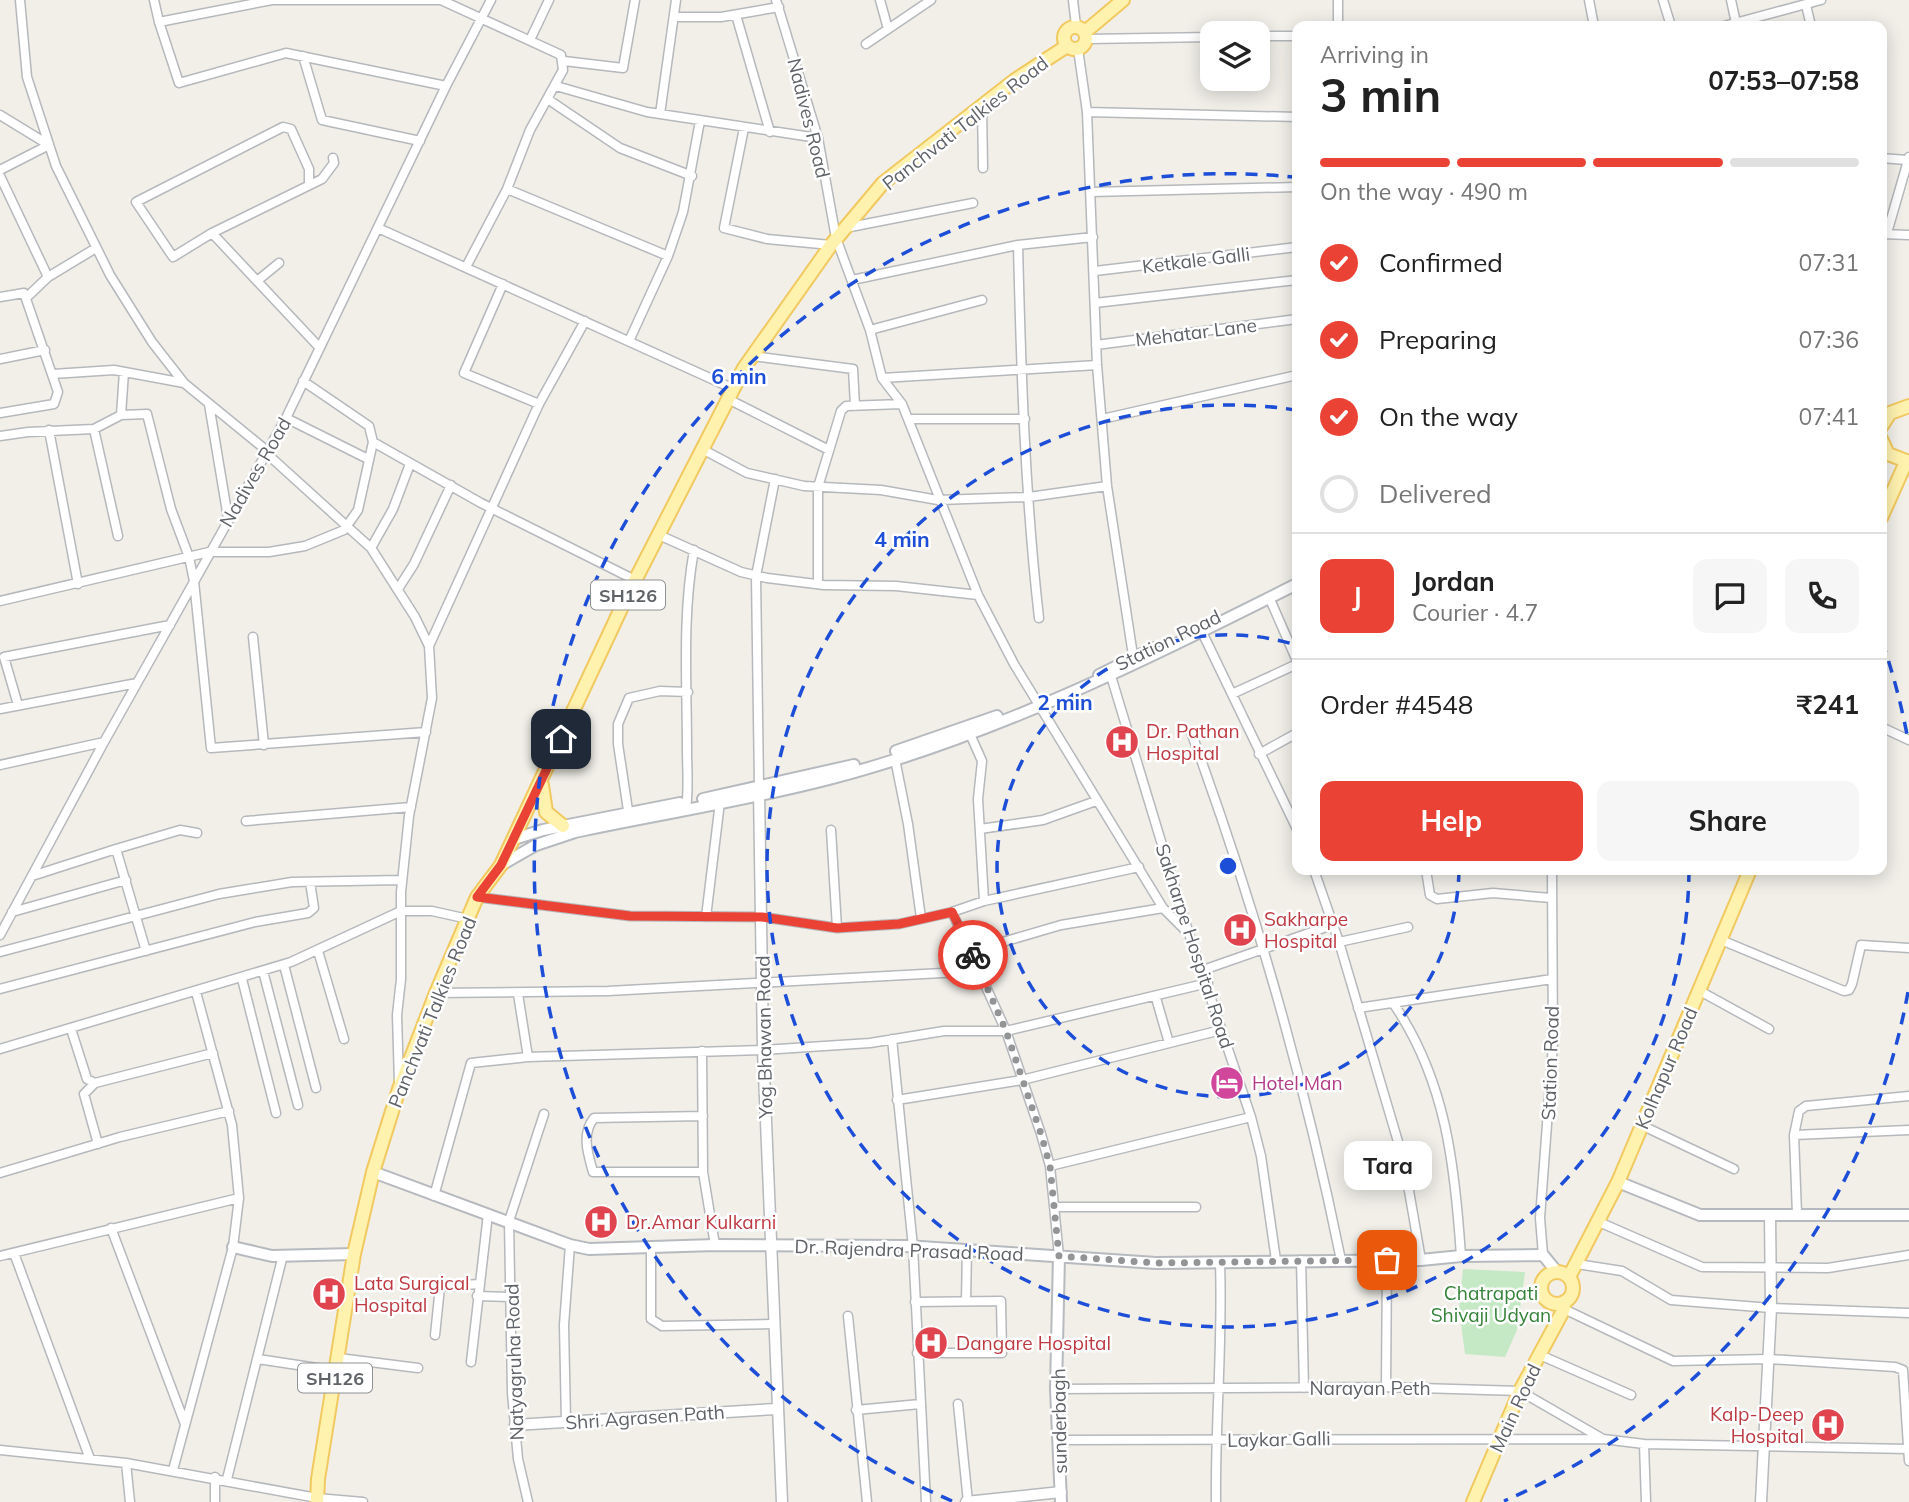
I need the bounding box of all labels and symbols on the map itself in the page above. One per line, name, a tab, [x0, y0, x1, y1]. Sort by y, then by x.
street label: Panchvati Talkies Road	[877, 51, 1053, 195]
street label: Nadives Road	[783, 56, 835, 180]
street label: Ketkale Galli	[1141, 241, 1251, 279]
street label: Mehatar Lane	[1134, 313, 1258, 351]
text: 6 min	[711, 363, 767, 389]
street label: Nadives Road	[214, 413, 296, 531]
text: 4 min	[874, 526, 930, 552]
road number: SH126	[591, 580, 665, 610]
street label: Station Road	[1111, 604, 1225, 676]
text: 2 min	[1037, 689, 1093, 715]
pin	[531, 709, 591, 769]
place label: Dr. Pathan Hospital	[1146, 719, 1240, 765]
hospital icon: Dr. Pathan Hospital	[1103, 723, 1141, 761]
street label: Sakharpe Hospital Road	[1151, 841, 1239, 1051]
centre of rings	[1216, 854, 1240, 878]
place label: Sakharpe Hospital	[1264, 907, 1348, 953]
hospital icon: Sakharpe Hospital	[1221, 911, 1259, 949]
street label: Panchvati Talkies Road	[383, 913, 481, 1111]
courier	[938, 920, 1008, 990]
street label: Yog Bhawan Road	[751, 955, 777, 1120]
street label: Kolhapur Road	[1629, 1003, 1703, 1133]
street label: Station Road	[1536, 1005, 1564, 1121]
hotel icon: Hotel Man	[1208, 1064, 1246, 1102]
place label: Hotel Man	[1252, 1071, 1343, 1095]
callout: Tara	[1343, 1141, 1431, 1190]
hospital icon: Dr.Amar Kulkarni	[582, 1203, 620, 1241]
place label: Dr.Amar Kulkarni	[626, 1210, 776, 1234]
pin	[1357, 1230, 1417, 1290]
street label: Dr. Rajendra Prasad Road	[794, 1234, 1024, 1266]
place label: Lata Surgical Hospital	[354, 1271, 470, 1317]
hospital icon: Lata Surgical Hospital	[310, 1275, 348, 1313]
park label: Chatrapati Shivaji Udyan	[1431, 1281, 1551, 1327]
street label: Natyagruha Road	[499, 1283, 529, 1441]
hospital icon: Dangare Hospital	[912, 1324, 950, 1362]
place label: Dangare Hospital	[956, 1331, 1111, 1355]
street label: Main Road	[1484, 1360, 1546, 1456]
road number: SH126	[298, 1364, 372, 1392]
street label: sunderbagh	[1046, 1368, 1072, 1474]
street label: Narayan Peth	[1309, 1376, 1431, 1400]
street label: Shri Agrasen Path	[564, 1399, 726, 1435]
place label: Kalp-Deep Hospital	[1710, 1402, 1804, 1448]
hospital icon: Kalp-Deep Hospital	[1809, 1406, 1847, 1444]
street label: Laykar Galli	[1227, 1426, 1331, 1452]

